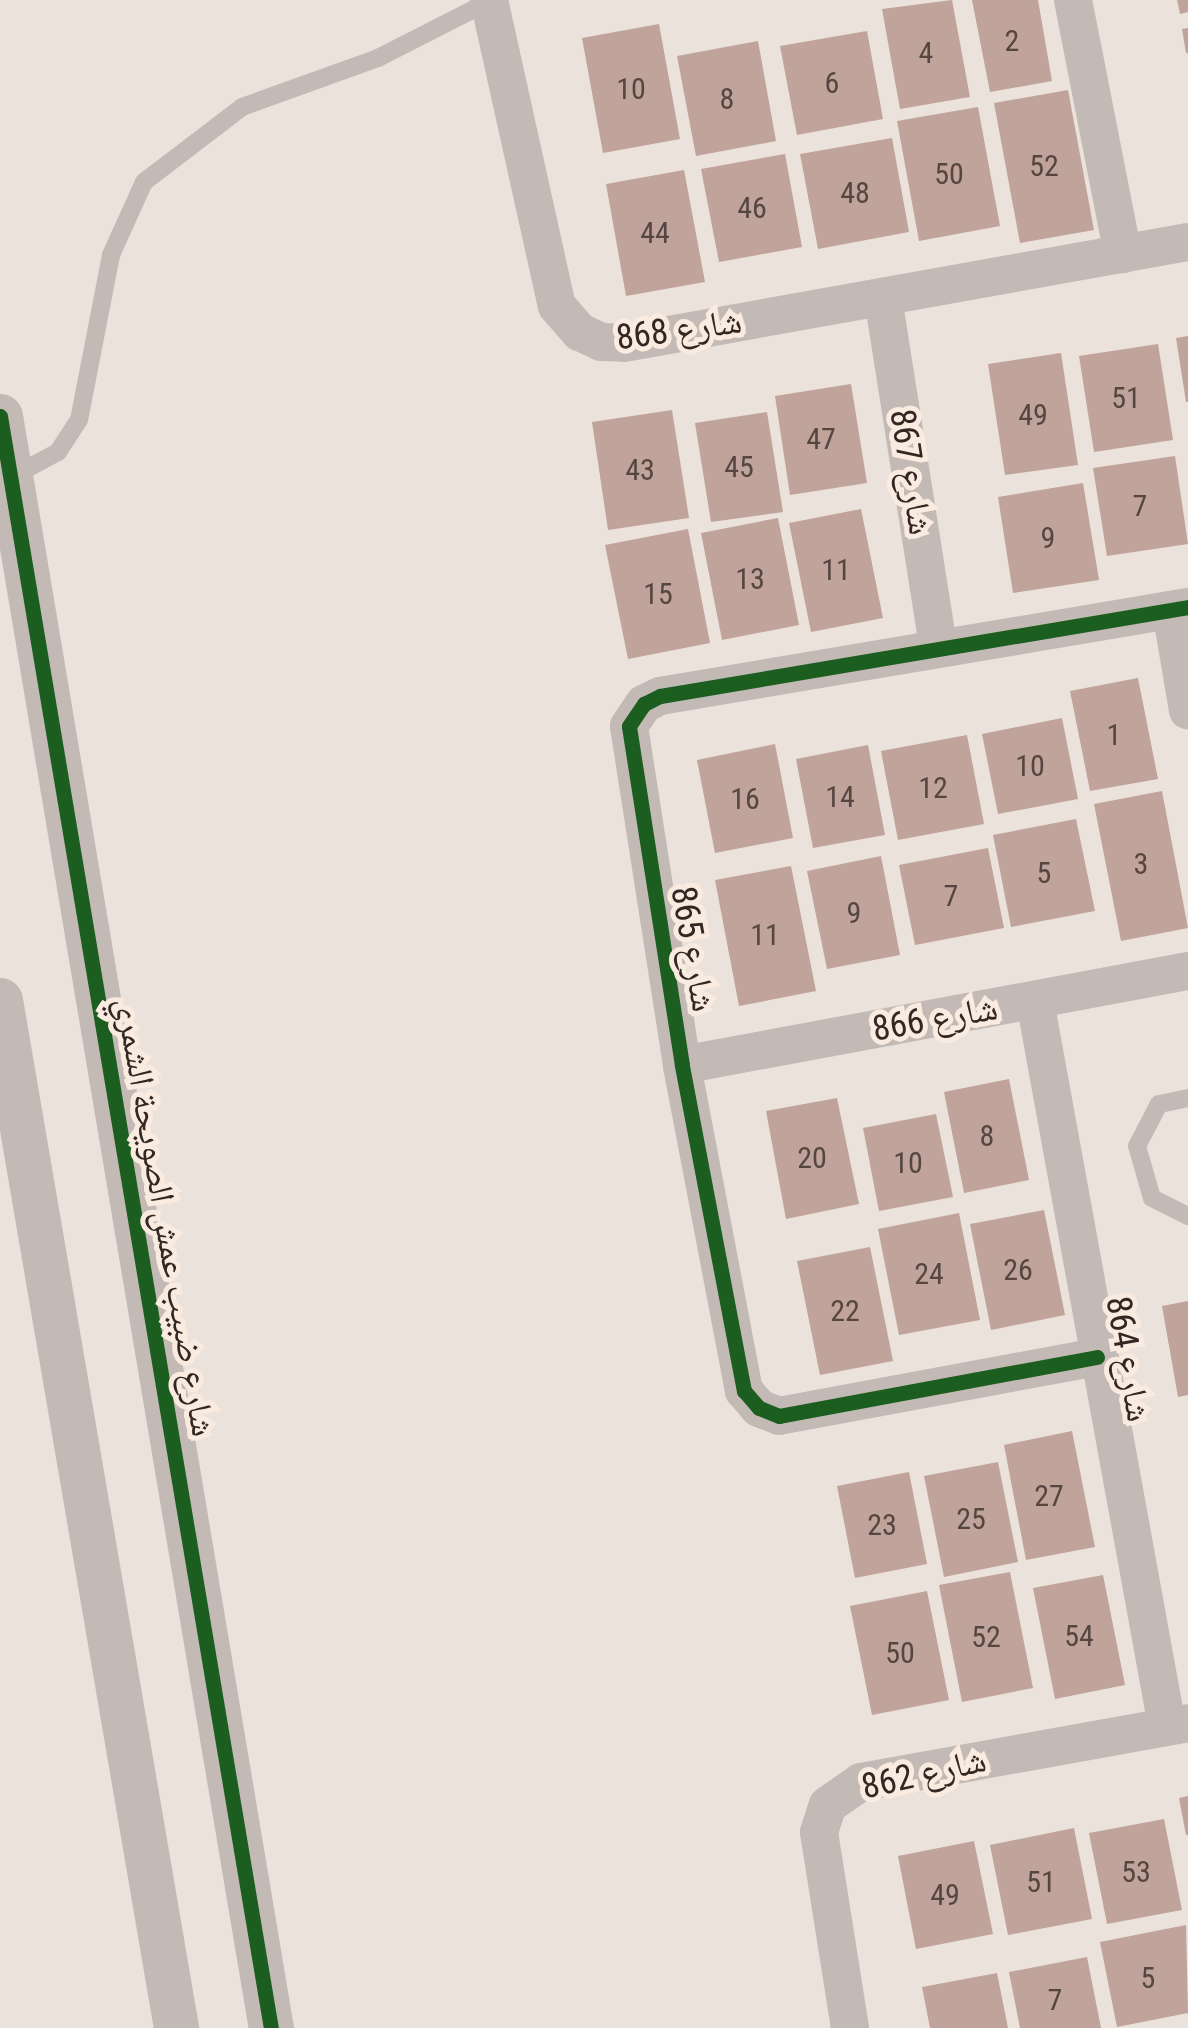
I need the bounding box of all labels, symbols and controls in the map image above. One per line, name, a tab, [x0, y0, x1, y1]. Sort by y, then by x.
house number: 2	[1005, 23, 1019, 59]
house number: 4	[919, 35, 933, 71]
house number: 6	[825, 65, 839, 101]
house number: 10	[616, 71, 646, 107]
house number: 8	[720, 81, 734, 117]
house number: 52	[1029, 148, 1059, 184]
house number: 50	[934, 156, 964, 192]
house number: 48	[840, 175, 870, 211]
house number: 46	[737, 190, 767, 226]
house number: 44	[640, 215, 670, 251]
street label: شارع 868	[613, 300, 745, 360]
house number: 51	[1111, 380, 1141, 416]
house number: 49	[1018, 397, 1048, 433]
street label: شارع 867	[880, 406, 942, 538]
house number: 47	[806, 421, 836, 457]
house number: 45	[724, 449, 754, 485]
house number: 43	[625, 452, 655, 488]
house number: 7	[1133, 488, 1147, 524]
house number: 9	[1041, 520, 1055, 556]
house number: 11	[821, 552, 851, 588]
house number: 13	[735, 561, 765, 597]
house number: 15	[643, 576, 673, 612]
house number: 1	[1107, 717, 1121, 753]
house number: 10	[1015, 748, 1045, 784]
house number: 12	[918, 770, 948, 806]
house number: 14	[825, 779, 855, 815]
house number: 16	[730, 781, 760, 817]
house number: 3	[1134, 846, 1148, 882]
house number: 5	[1037, 855, 1051, 891]
house number: 7	[944, 878, 958, 914]
street label: شارع 865	[661, 883, 725, 1015]
house number: 9	[847, 895, 861, 931]
house number: 11	[750, 917, 780, 953]
street label: شارع 866	[869, 987, 1001, 1051]
street label: شارع ضبيب عمش الصويحة الشمري	[106, 994, 224, 1440]
house number: 8	[980, 1118, 994, 1154]
house number: 20	[797, 1140, 827, 1176]
house number: 10	[893, 1145, 923, 1181]
house number: 26	[1003, 1252, 1033, 1288]
house number: 24	[914, 1256, 944, 1292]
house number: 22	[830, 1293, 860, 1329]
street label: شارع 864	[1096, 1293, 1160, 1425]
house number: 27	[1034, 1478, 1064, 1514]
house number: 25	[956, 1501, 986, 1537]
house number: 23	[867, 1507, 897, 1543]
house number: 54	[1064, 1618, 1094, 1654]
house number: 52	[971, 1619, 1001, 1655]
house number: 50	[885, 1635, 915, 1671]
street label: شارع 862	[858, 1739, 990, 1809]
house number: 53	[1121, 1854, 1151, 1890]
house number: 51	[1026, 1864, 1056, 1900]
house number: 49	[930, 1877, 960, 1913]
house number: 5	[1141, 1960, 1155, 1996]
house number: 7	[1048, 1982, 1062, 2018]

